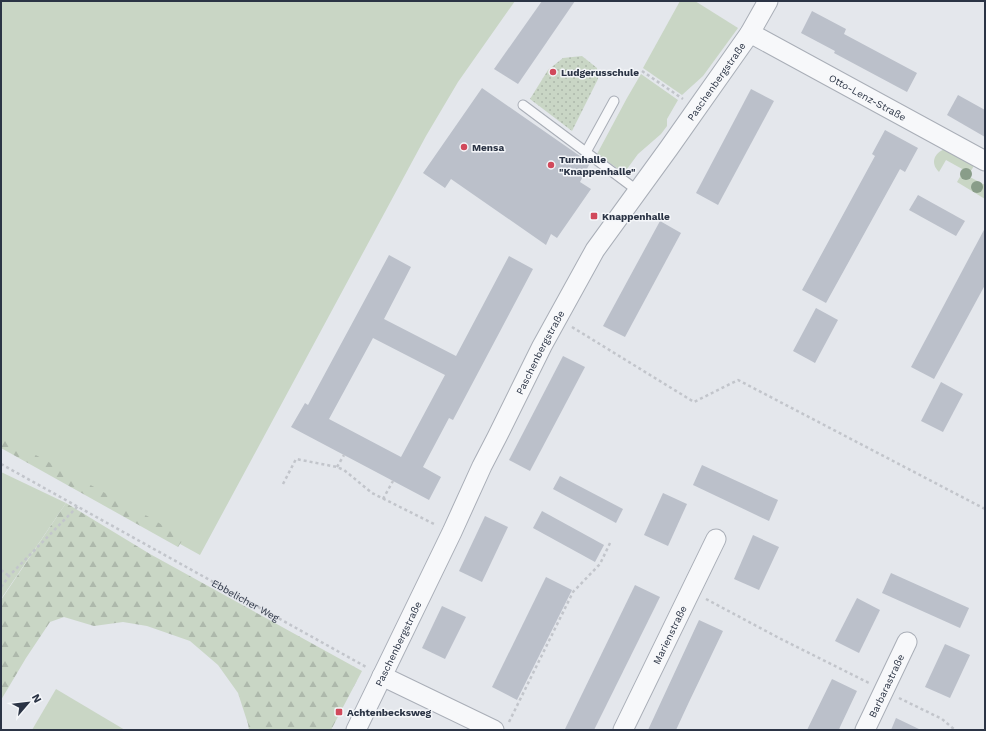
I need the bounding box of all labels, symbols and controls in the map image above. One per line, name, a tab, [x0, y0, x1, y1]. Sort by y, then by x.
street label: Paschenbergstraße	[685, 40, 748, 123]
marker: Ludgerusschule	[548, 67, 558, 77]
place label: Ludgerusschule	[561, 67, 639, 78]
street label: Otto-Lenz-Straße	[827, 72, 908, 123]
marker: Mensa	[459, 142, 469, 152]
place label: Mensa	[472, 142, 504, 153]
place label: Turnhalle "Knappenhalle"	[559, 154, 636, 177]
marker: Turnhalle "Knappenhalle"	[546, 160, 556, 170]
marker: Knappenhalle	[589, 211, 599, 221]
place label: Knappenhalle	[602, 211, 670, 222]
street label: Paschenbergstraße	[514, 308, 567, 396]
street label: Ebbelicher Weg	[210, 577, 282, 624]
street label: Paschenbergstraße	[373, 599, 424, 688]
street label: Marienstraße	[651, 604, 689, 666]
street label: Barbarastraße	[867, 652, 906, 719]
north arrow	[8, 683, 48, 723]
text: N	[29, 692, 44, 705]
marker: Achtenbecksweg	[334, 707, 344, 717]
place label: Achtenbecksweg	[347, 707, 432, 718]

